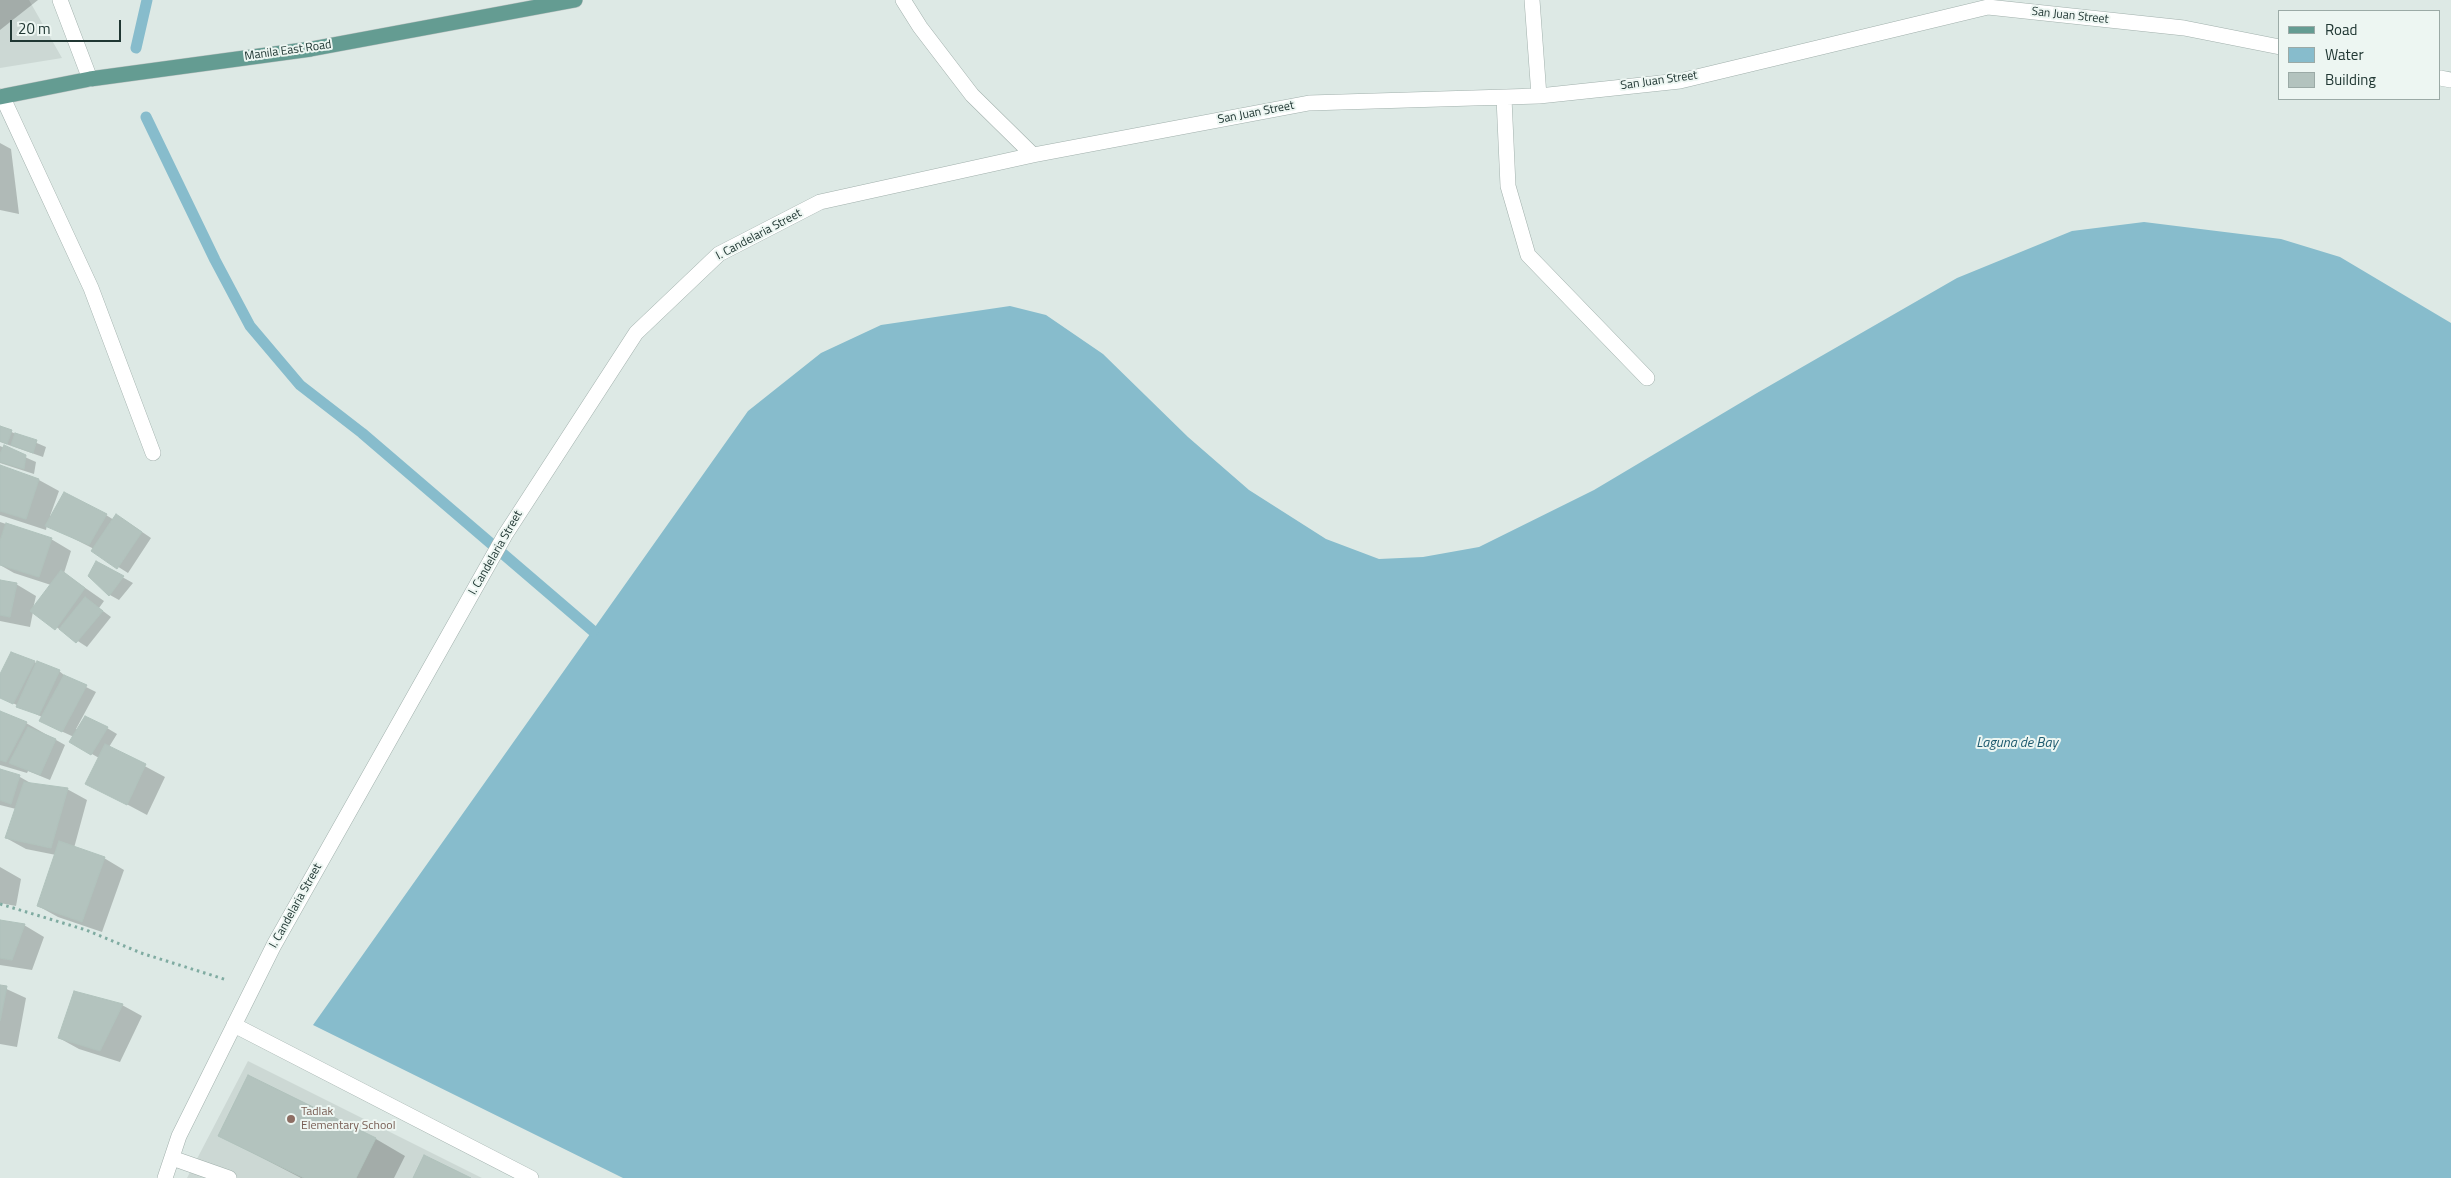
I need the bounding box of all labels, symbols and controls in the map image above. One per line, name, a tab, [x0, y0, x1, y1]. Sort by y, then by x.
street label: San Juan Street	[2031, 5, 2109, 27]
scale bar	[12, 10, 124, 42]
legend	[2278, 10, 2441, 100]
text: 20 m	[18, 17, 51, 40]
text: Road	[2325, 18, 2357, 41]
street label: Manila East Road	[244, 38, 332, 64]
text: Water	[2325, 43, 2364, 66]
street label: San Juan Street	[1620, 68, 1698, 94]
text: Building	[2325, 68, 2376, 91]
street label: San Juan Street	[1217, 99, 1295, 127]
street label: I. Candelaria Street	[714, 206, 804, 264]
street label: I. Candelaria Street	[466, 508, 526, 598]
water label: Laguna de Bay	[1976, 736, 2058, 752]
street label: I. Candelaria Street	[267, 861, 325, 951]
place label: Tadlak Elementary School	[301, 1105, 395, 1133]
marker: Tadlak Elementary School	[285, 1113, 297, 1125]

